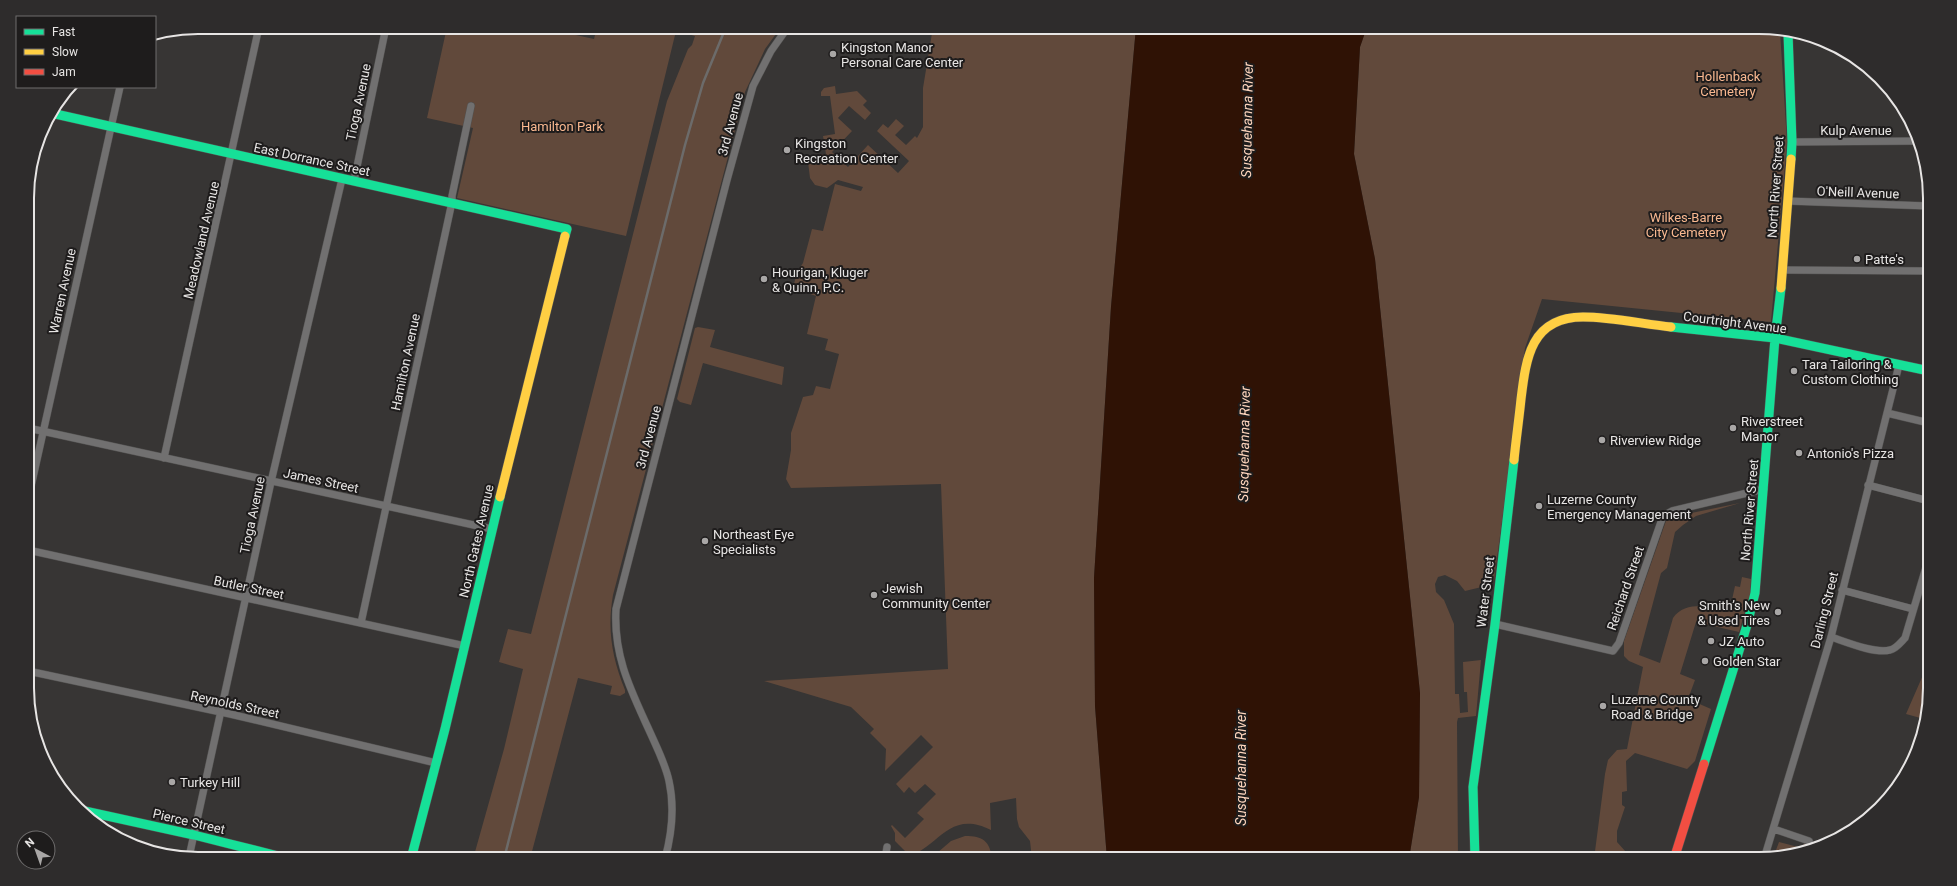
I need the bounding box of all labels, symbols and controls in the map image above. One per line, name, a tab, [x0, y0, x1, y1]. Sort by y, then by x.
legend	[16, 16, 156, 88]
text: Fast	[52, 25, 75, 39]
place label: Kingston Manor Personal Care Center	[841, 40, 964, 70]
text: Slow	[52, 45, 78, 59]
marker: Kingston Manor Personal Care Center	[828, 49, 838, 59]
street label: Tioga Avenue	[343, 62, 374, 142]
water label: Susquehanna River	[1238, 62, 1256, 178]
text: Jam	[52, 65, 76, 79]
park label: Hollenback Cemetery	[1696, 69, 1761, 99]
street label: 3rd Avenue	[715, 91, 746, 157]
park label: Hamilton Park	[521, 119, 604, 134]
street label: Kulp Avenue	[1820, 123, 1892, 138]
place label: Kingston Recreation Center	[795, 136, 899, 166]
street label: North River Street	[1764, 136, 1787, 239]
street label: East Dorrance Street	[252, 140, 371, 179]
marker: Kingston Recreation Center	[782, 145, 792, 155]
street label: Meadowland Avenue	[181, 180, 222, 300]
street label: O'Neill Avenue	[1816, 184, 1900, 201]
park label: Wilkes-Barre City Cemetery	[1646, 210, 1726, 240]
street label: Warren Avenue	[46, 247, 79, 335]
place label: Patte's	[1865, 252, 1904, 267]
marker: Patte's	[1852, 254, 1862, 264]
place label: Hourigan, Kluger & Quinn, P.C.	[772, 265, 868, 295]
marker: Hourigan, Kluger & Quinn, P.C.	[759, 274, 769, 284]
street label: Courtright Avenue	[1682, 309, 1788, 336]
street label: Hamilton Avenue	[388, 312, 423, 412]
place label: Tara Tailoring & Custom Clothing	[1802, 357, 1899, 387]
marker: Tara Tailoring & Custom Clothing	[1789, 366, 1799, 376]
water label: Susquehanna River	[1235, 386, 1253, 502]
street label: 3rd Avenue	[633, 404, 664, 470]
place label: Riverstreet Manor	[1741, 414, 1803, 444]
marker: Riverstreet Manor	[1728, 423, 1738, 433]
place label: Riverview Ridge	[1610, 433, 1701, 448]
marker: Riverview Ridge	[1597, 435, 1607, 445]
place label: Antonio's Pizza	[1807, 446, 1894, 461]
marker: Antonio's Pizza	[1794, 448, 1804, 458]
street label: North River Street	[1738, 458, 1761, 562]
street label: James Street	[282, 465, 360, 496]
street label: Tioga Avenue	[237, 475, 268, 555]
street label: North Gates Avenue	[456, 483, 497, 599]
place label: Luzerne County Emergency Management	[1547, 492, 1691, 522]
marker: Luzerne County Emergency Management	[1534, 501, 1544, 511]
place label: Northeast Eye Specialists	[713, 527, 794, 557]
marker: Northeast Eye Specialists	[700, 536, 710, 546]
street label: Reichard Street	[1604, 544, 1647, 632]
street label: Water Street	[1474, 556, 1497, 628]
street label: Darling Street	[1808, 570, 1841, 650]
street label: Butler Street	[212, 573, 285, 602]
place label: Jewish Community Center	[882, 581, 990, 611]
marker: Jewish Community Center	[869, 590, 879, 600]
place label: Smith’s New & Used Tires	[1698, 598, 1770, 628]
marker: Smith’s New & Used Tires	[1773, 607, 1783, 617]
place label: JZ Auto	[1719, 634, 1764, 649]
marker: JZ Auto	[1706, 636, 1716, 646]
place label: Golden Star	[1713, 654, 1781, 669]
marker: Golden Star	[1700, 656, 1710, 666]
street label: Reynolds Street	[189, 688, 281, 721]
place label: Luzerne County Road & Bridge	[1611, 692, 1700, 722]
marker: Luzerne County Road & Bridge	[1598, 701, 1608, 711]
water label: Susquehanna River	[1233, 710, 1249, 826]
place label: Turkey Hill	[180, 775, 240, 790]
marker: Turkey Hill	[167, 777, 177, 787]
street label: Pierce Street	[151, 806, 227, 837]
north arrow	[16, 830, 56, 870]
text: N	[23, 835, 37, 850]

